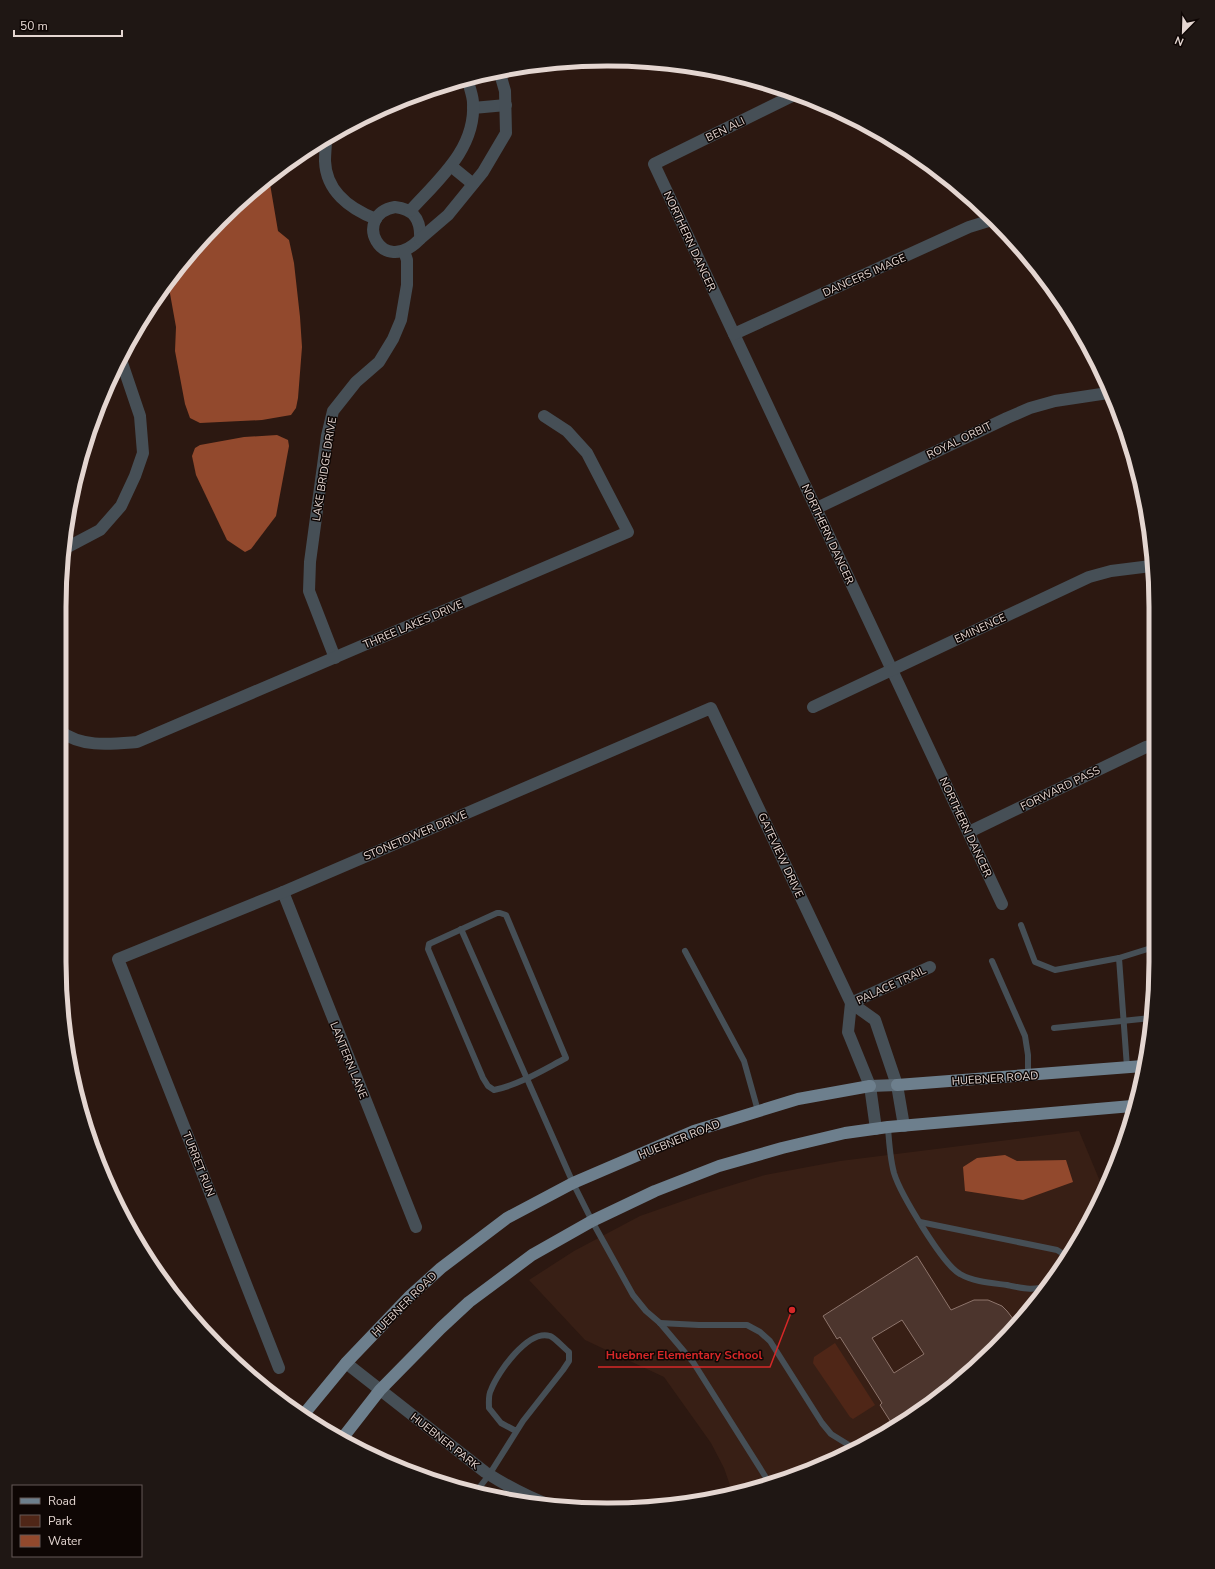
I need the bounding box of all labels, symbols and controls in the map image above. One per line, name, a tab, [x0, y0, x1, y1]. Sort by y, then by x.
scale bar	[14, 12, 122, 38]
north arrow	[1163, 12, 1203, 52]
text: 50 m	[20, 18, 48, 34]
text: N	[1173, 32, 1186, 49]
street label: BEN ALI	[703, 114, 747, 145]
street label: NORTHERN DANCER	[660, 189, 720, 294]
street label: DANCERS IMAGE	[820, 250, 908, 301]
street label: LAKE BRIDGE DRIVE	[309, 416, 340, 522]
street label: ROYAL ORBIT	[924, 418, 995, 463]
street label: NORTHERN DANCER	[798, 482, 858, 587]
street label: THREE LAKES DRIVE	[361, 597, 465, 652]
street label: EMINENCE	[952, 610, 1008, 647]
street label: FORWARD PASS	[1018, 763, 1103, 814]
street label: NORTHERN DANCER	[936, 775, 996, 880]
street label: STONETOWER DRIVE	[361, 807, 469, 864]
street label: GATEVIEW DRIVE	[754, 810, 807, 900]
street label: PALACE TRAIL	[854, 963, 928, 1008]
street label: LANTERN LANE	[326, 1020, 371, 1101]
street label: HUEBNER ROAD	[951, 1068, 1039, 1089]
street label: HUEBNER ROAD	[636, 1116, 722, 1163]
street label: TURRET RUN	[179, 1130, 218, 1199]
street label: HUEBNER ROAD	[368, 1268, 440, 1340]
callout: Huebner Elementary School	[598, 1343, 770, 1367]
text: Huebner Elementary School	[606, 1347, 762, 1363]
street label: HUEBNER PARK	[407, 1410, 483, 1474]
legend	[12, 1485, 142, 1557]
text: Road	[48, 1493, 76, 1509]
text: Park	[48, 1513, 73, 1529]
text: Water	[48, 1533, 82, 1549]

